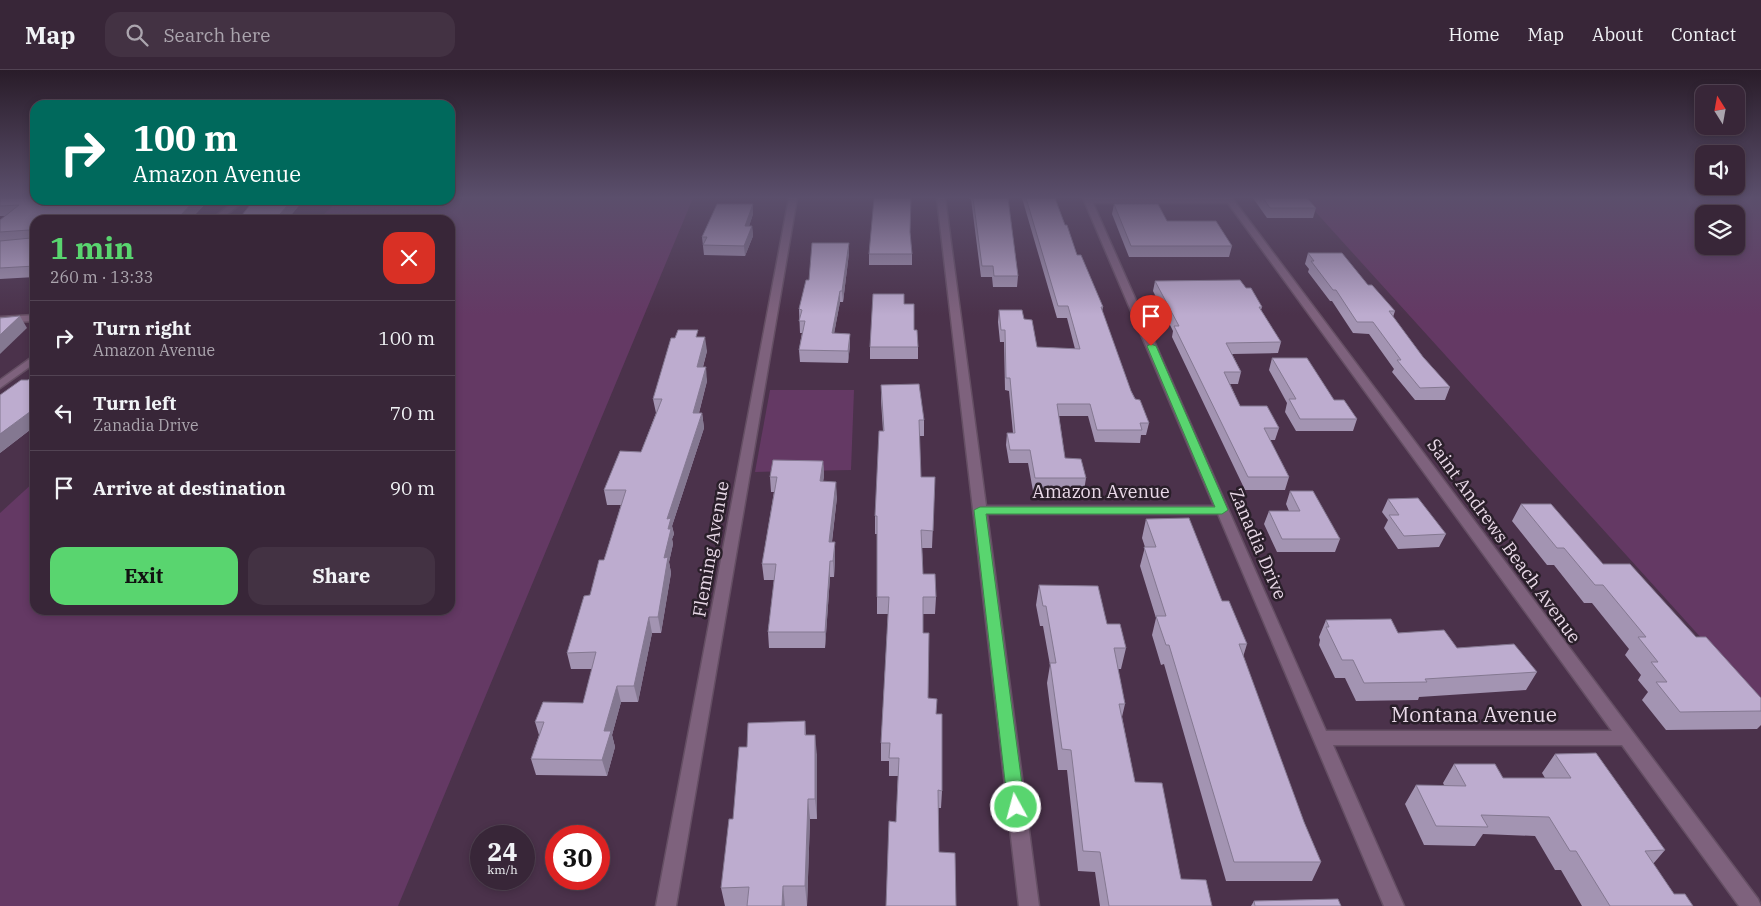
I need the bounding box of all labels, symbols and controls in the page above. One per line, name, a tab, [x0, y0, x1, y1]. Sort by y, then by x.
search box	[105, 12, 455, 57]
text: Map	[25, 19, 75, 51]
icon: search	[123, 21, 151, 49]
text: Search here	[163, 23, 270, 47]
text: Home	[1448, 23, 1500, 46]
text: Map	[1528, 23, 1564, 46]
text: About	[1592, 23, 1643, 46]
text: Contact	[1671, 23, 1736, 46]
north arrow	[1695, 85, 1745, 135]
map controls	[1695, 85, 1745, 255]
text: 100 m	[133, 115, 238, 161]
icon: right	[50, 120, 115, 185]
button: sound	[1695, 145, 1745, 195]
text: Amazon Avenue	[133, 159, 301, 188]
button: layers	[1695, 205, 1745, 255]
text: 1 min	[50, 228, 134, 267]
button: close	[383, 232, 435, 284]
text: 260 m · 13:33	[50, 267, 153, 287]
pin	[1130, 295, 1172, 346]
icon: arrive	[1137, 302, 1165, 330]
text: Turn right	[93, 316, 191, 340]
icon: right	[50, 324, 78, 352]
text: 100 m	[378, 326, 435, 350]
text: Amazon Avenue	[93, 340, 215, 360]
text: Turn left	[93, 391, 176, 415]
icon: left	[50, 399, 78, 427]
text: 70 m	[390, 401, 435, 425]
text: Zanadia Drive	[93, 415, 199, 435]
street label: Saint Andrews Beach Avenue	[1422, 434, 1586, 647]
icon: arrive	[50, 474, 78, 502]
text: Arrive at destination	[93, 476, 286, 500]
text: 90 m	[390, 476, 435, 500]
street label: Fleming Avenue	[687, 479, 734, 619]
street label: Amazon Avenue	[1032, 480, 1170, 503]
street label: Zanadia Drive	[1225, 485, 1292, 603]
button: Exit	[50, 547, 238, 605]
button: Share	[248, 547, 435, 605]
street label: Montana Avenue	[1391, 700, 1557, 728]
position arrow	[989, 780, 1041, 832]
speed limit sign: 30	[545, 825, 610, 890]
text: 24	[487, 835, 518, 868]
text: km/h	[487, 862, 518, 877]

